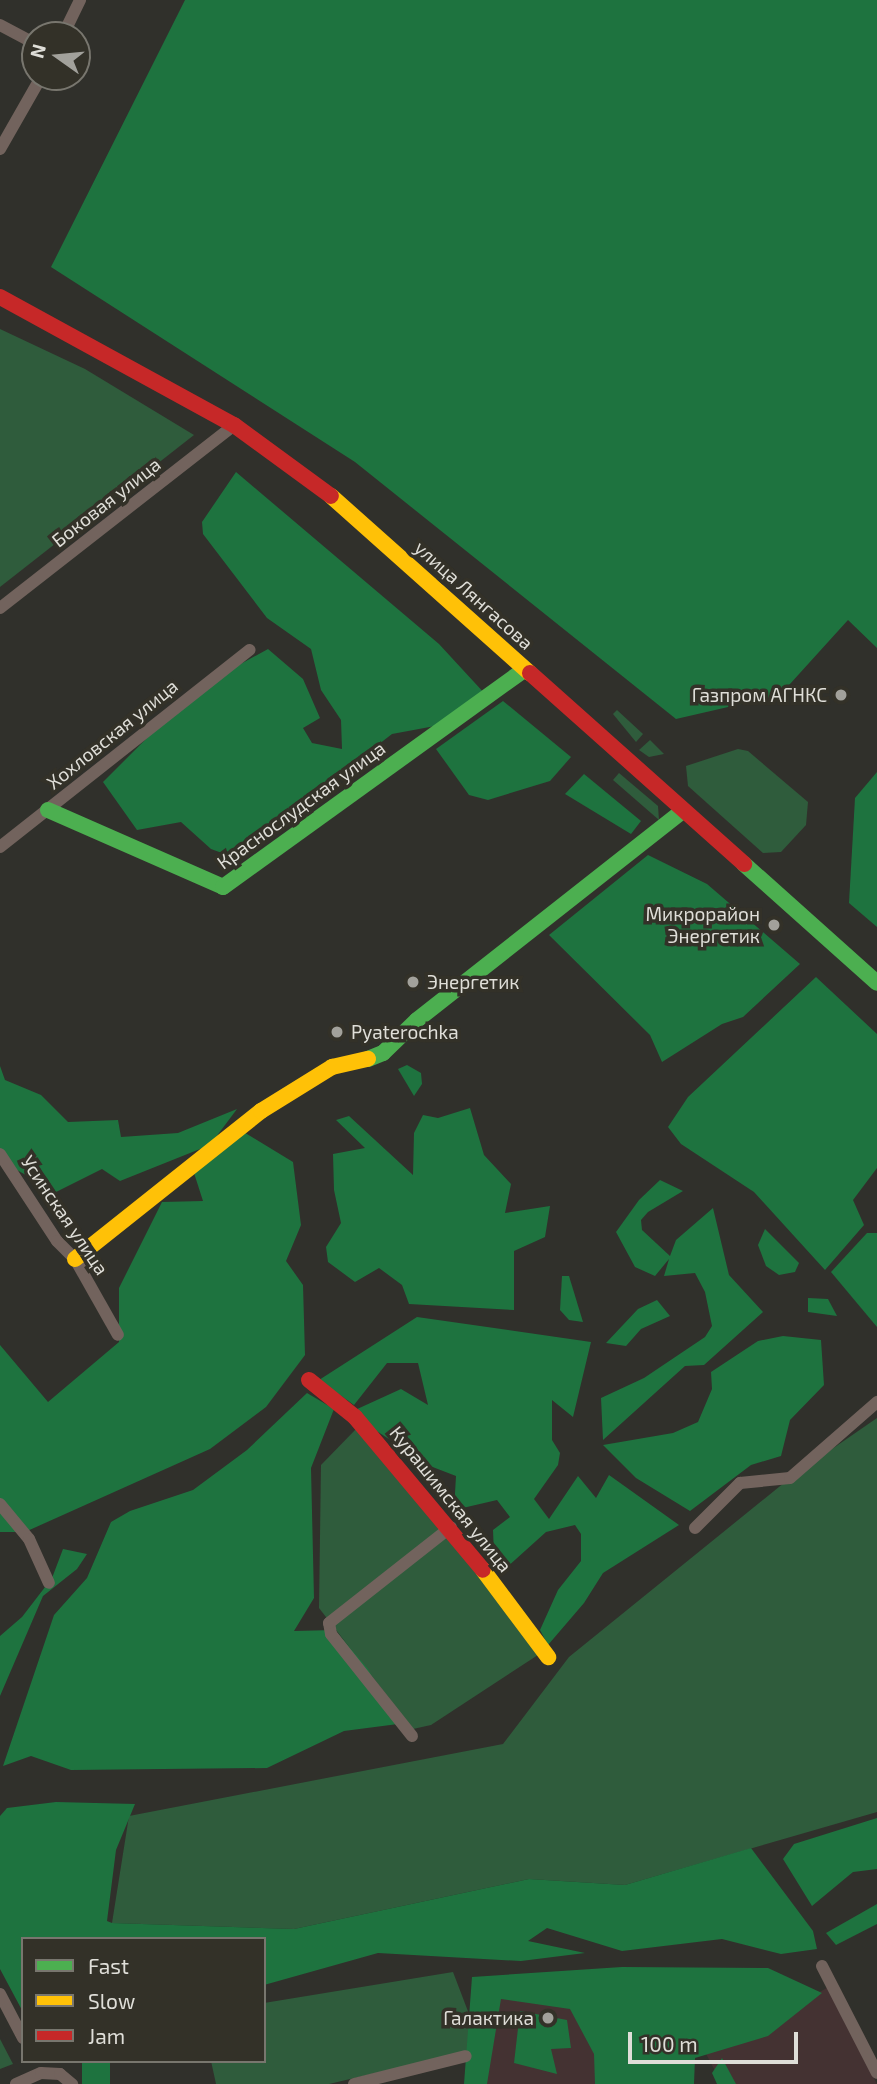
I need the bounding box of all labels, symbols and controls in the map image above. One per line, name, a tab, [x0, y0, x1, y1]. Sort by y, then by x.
north arrow	[21, 21, 91, 91]
text: N	[24, 41, 50, 61]
street label: Боковая улица	[47, 452, 165, 552]
street label: улица Лянгасова	[410, 536, 538, 654]
street label: Хохловская улица	[42, 674, 182, 794]
place label: Газпром АГНКС	[692, 684, 827, 706]
marker: Газпром АГНКС	[833, 687, 849, 703]
street label: Краснослудская улица	[212, 736, 390, 874]
place label: Микрорайон Энергетик	[645, 903, 760, 947]
marker: Микрорайон Энергетик	[766, 917, 782, 933]
place label: Энергетик	[427, 971, 519, 993]
marker: Энергетик	[405, 974, 421, 990]
place label: Pyaterochka	[351, 1021, 459, 1043]
marker: Pyaterochka	[329, 1024, 345, 1040]
street label: Усинская улица	[17, 1151, 113, 1279]
street label: Курашимская улица	[385, 1421, 517, 1577]
legend	[21, 1937, 266, 2063]
text: Fast	[88, 1953, 129, 1978]
text: Slow	[88, 1988, 135, 2013]
place label: Галактика	[443, 2007, 534, 2029]
marker: Галактика	[540, 2010, 556, 2026]
scale bar	[632, 2018, 802, 2062]
text: Jam	[88, 2023, 125, 2048]
text: 100 m	[641, 2031, 698, 2056]

